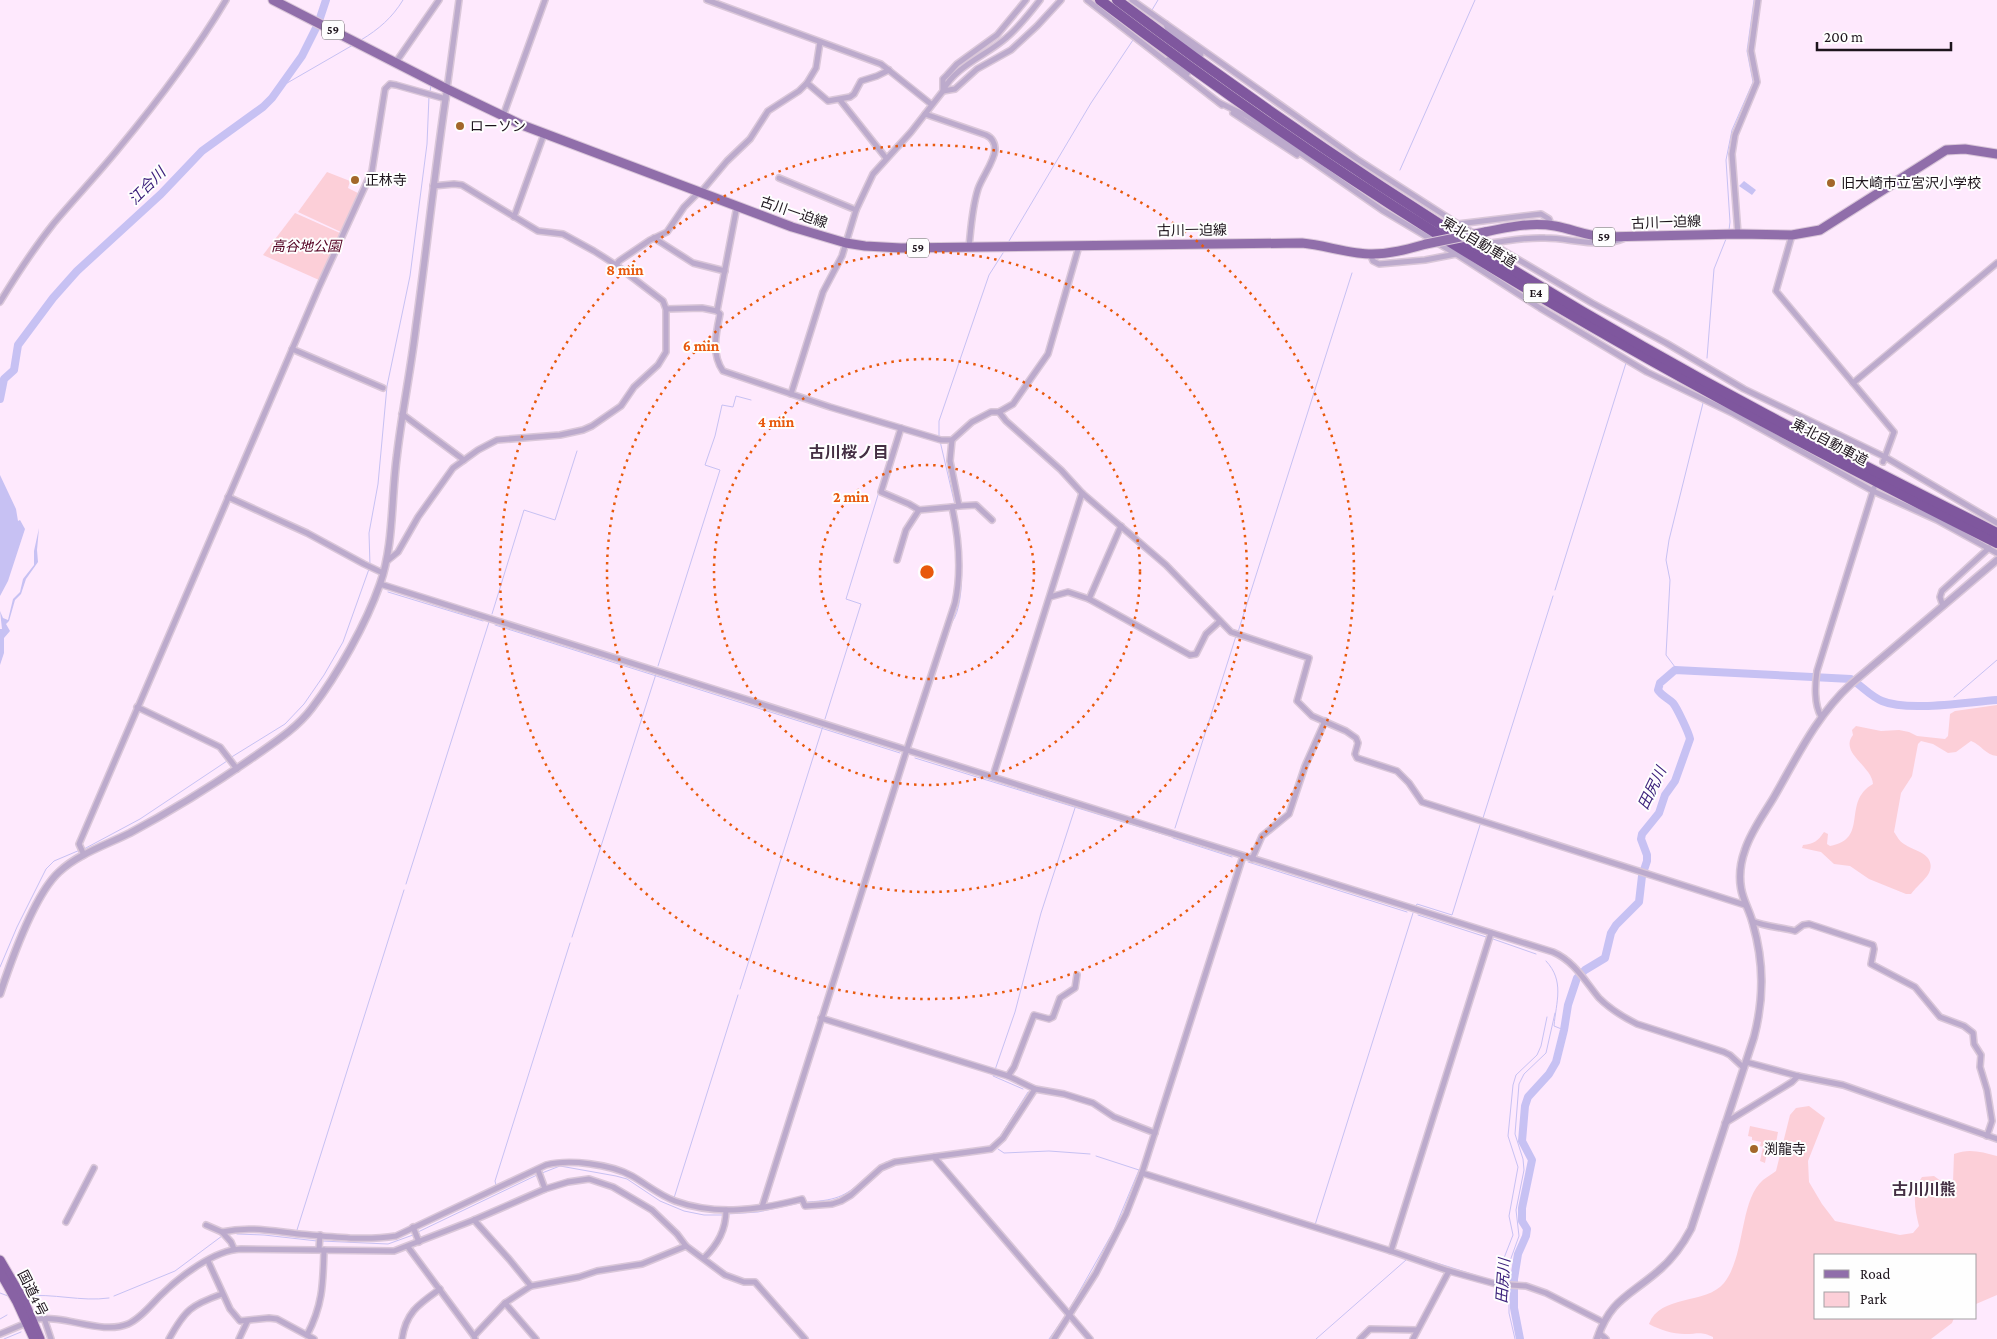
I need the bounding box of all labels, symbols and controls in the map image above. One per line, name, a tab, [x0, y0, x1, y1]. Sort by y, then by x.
road number: 59	[322, 20, 344, 40]
scale bar	[1817, 20, 1951, 52]
text: 200 m	[1824, 29, 1863, 45]
place label: ローソン	[470, 118, 526, 134]
marker: ローソン	[454, 120, 466, 132]
water label: 江合川	[125, 163, 170, 208]
place label: 正林寺	[365, 172, 407, 188]
marker: 正林寺	[349, 174, 361, 186]
place label: 旧大崎市立宮沢小学校	[1841, 175, 1981, 191]
marker: 旧大崎市立宮沢小学校	[1825, 177, 1837, 189]
street label: 古川一迫線	[758, 193, 830, 231]
street label: 古川一迫線	[1631, 213, 1701, 231]
street label: 東北自動車道	[1439, 214, 1519, 270]
street label: 古川一迫線	[1157, 221, 1227, 239]
road number: 59	[1593, 228, 1615, 246]
park label: 高谷地公園	[271, 238, 343, 254]
road number: 59	[907, 238, 929, 258]
text: 8 min	[606, 262, 644, 278]
road number: E4	[1524, 284, 1548, 302]
text: 6 min	[683, 338, 720, 354]
text: 4 min	[758, 414, 795, 430]
street label: 東北自動車道	[1789, 415, 1871, 469]
district label: 古川桜ノ目	[809, 444, 889, 461]
text: 2 min	[833, 489, 869, 505]
centre of rings	[918, 563, 936, 581]
water label: 田尻川	[1635, 762, 1670, 812]
place label: 渕龍寺	[1764, 1141, 1806, 1157]
marker: 渕龍寺	[1748, 1143, 1760, 1155]
district label: 古川川熊	[1892, 1180, 1956, 1198]
legend	[1814, 1254, 1977, 1319]
water label: 田尻川	[1493, 1256, 1513, 1304]
text: Road	[1860, 1266, 1891, 1282]
street label: 国道4号	[15, 1267, 51, 1319]
text: Park	[1860, 1291, 1887, 1307]

